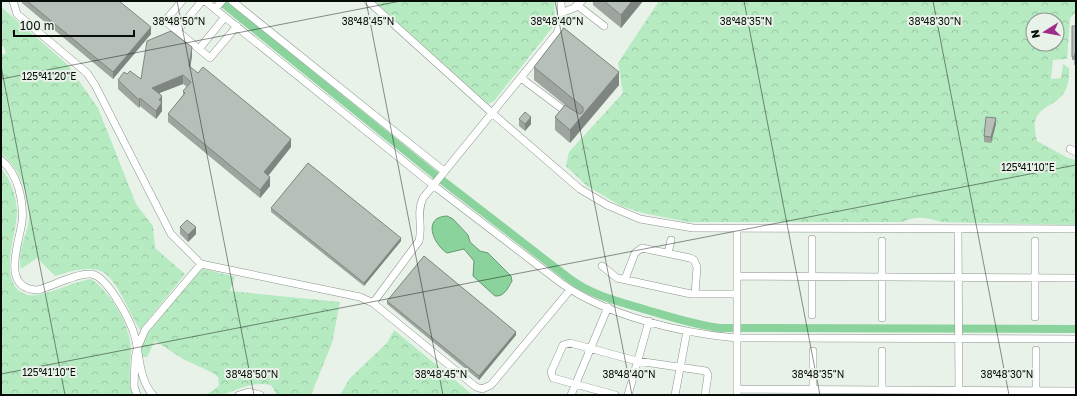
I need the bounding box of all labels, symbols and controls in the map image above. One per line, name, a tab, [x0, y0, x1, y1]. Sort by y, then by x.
scale bar	[14, 12, 134, 38]
north arrow	[1025, 12, 1065, 52]
text: 38°48'50"N	[153, 15, 205, 27]
text: 38°48'45"N	[342, 15, 394, 27]
text: 38°48'40"N	[530, 15, 584, 27]
text: 38°48'35"N	[720, 15, 772, 27]
text: 38°48'30"N	[909, 15, 961, 27]
text: 100 m	[20, 18, 54, 33]
text: N	[1028, 29, 1042, 39]
text: 125°41'20"E	[22, 70, 76, 82]
text: 125°41'10"E	[1001, 161, 1055, 173]
text: 125°41'10"E	[22, 366, 76, 378]
text: 38°48'50"N	[226, 368, 278, 380]
text: 38°48'45"N	[415, 368, 467, 380]
text: 38°48'40"N	[602, 368, 656, 380]
text: 38°48'35"N	[792, 368, 844, 380]
text: 38°48'30"N	[981, 368, 1033, 380]

